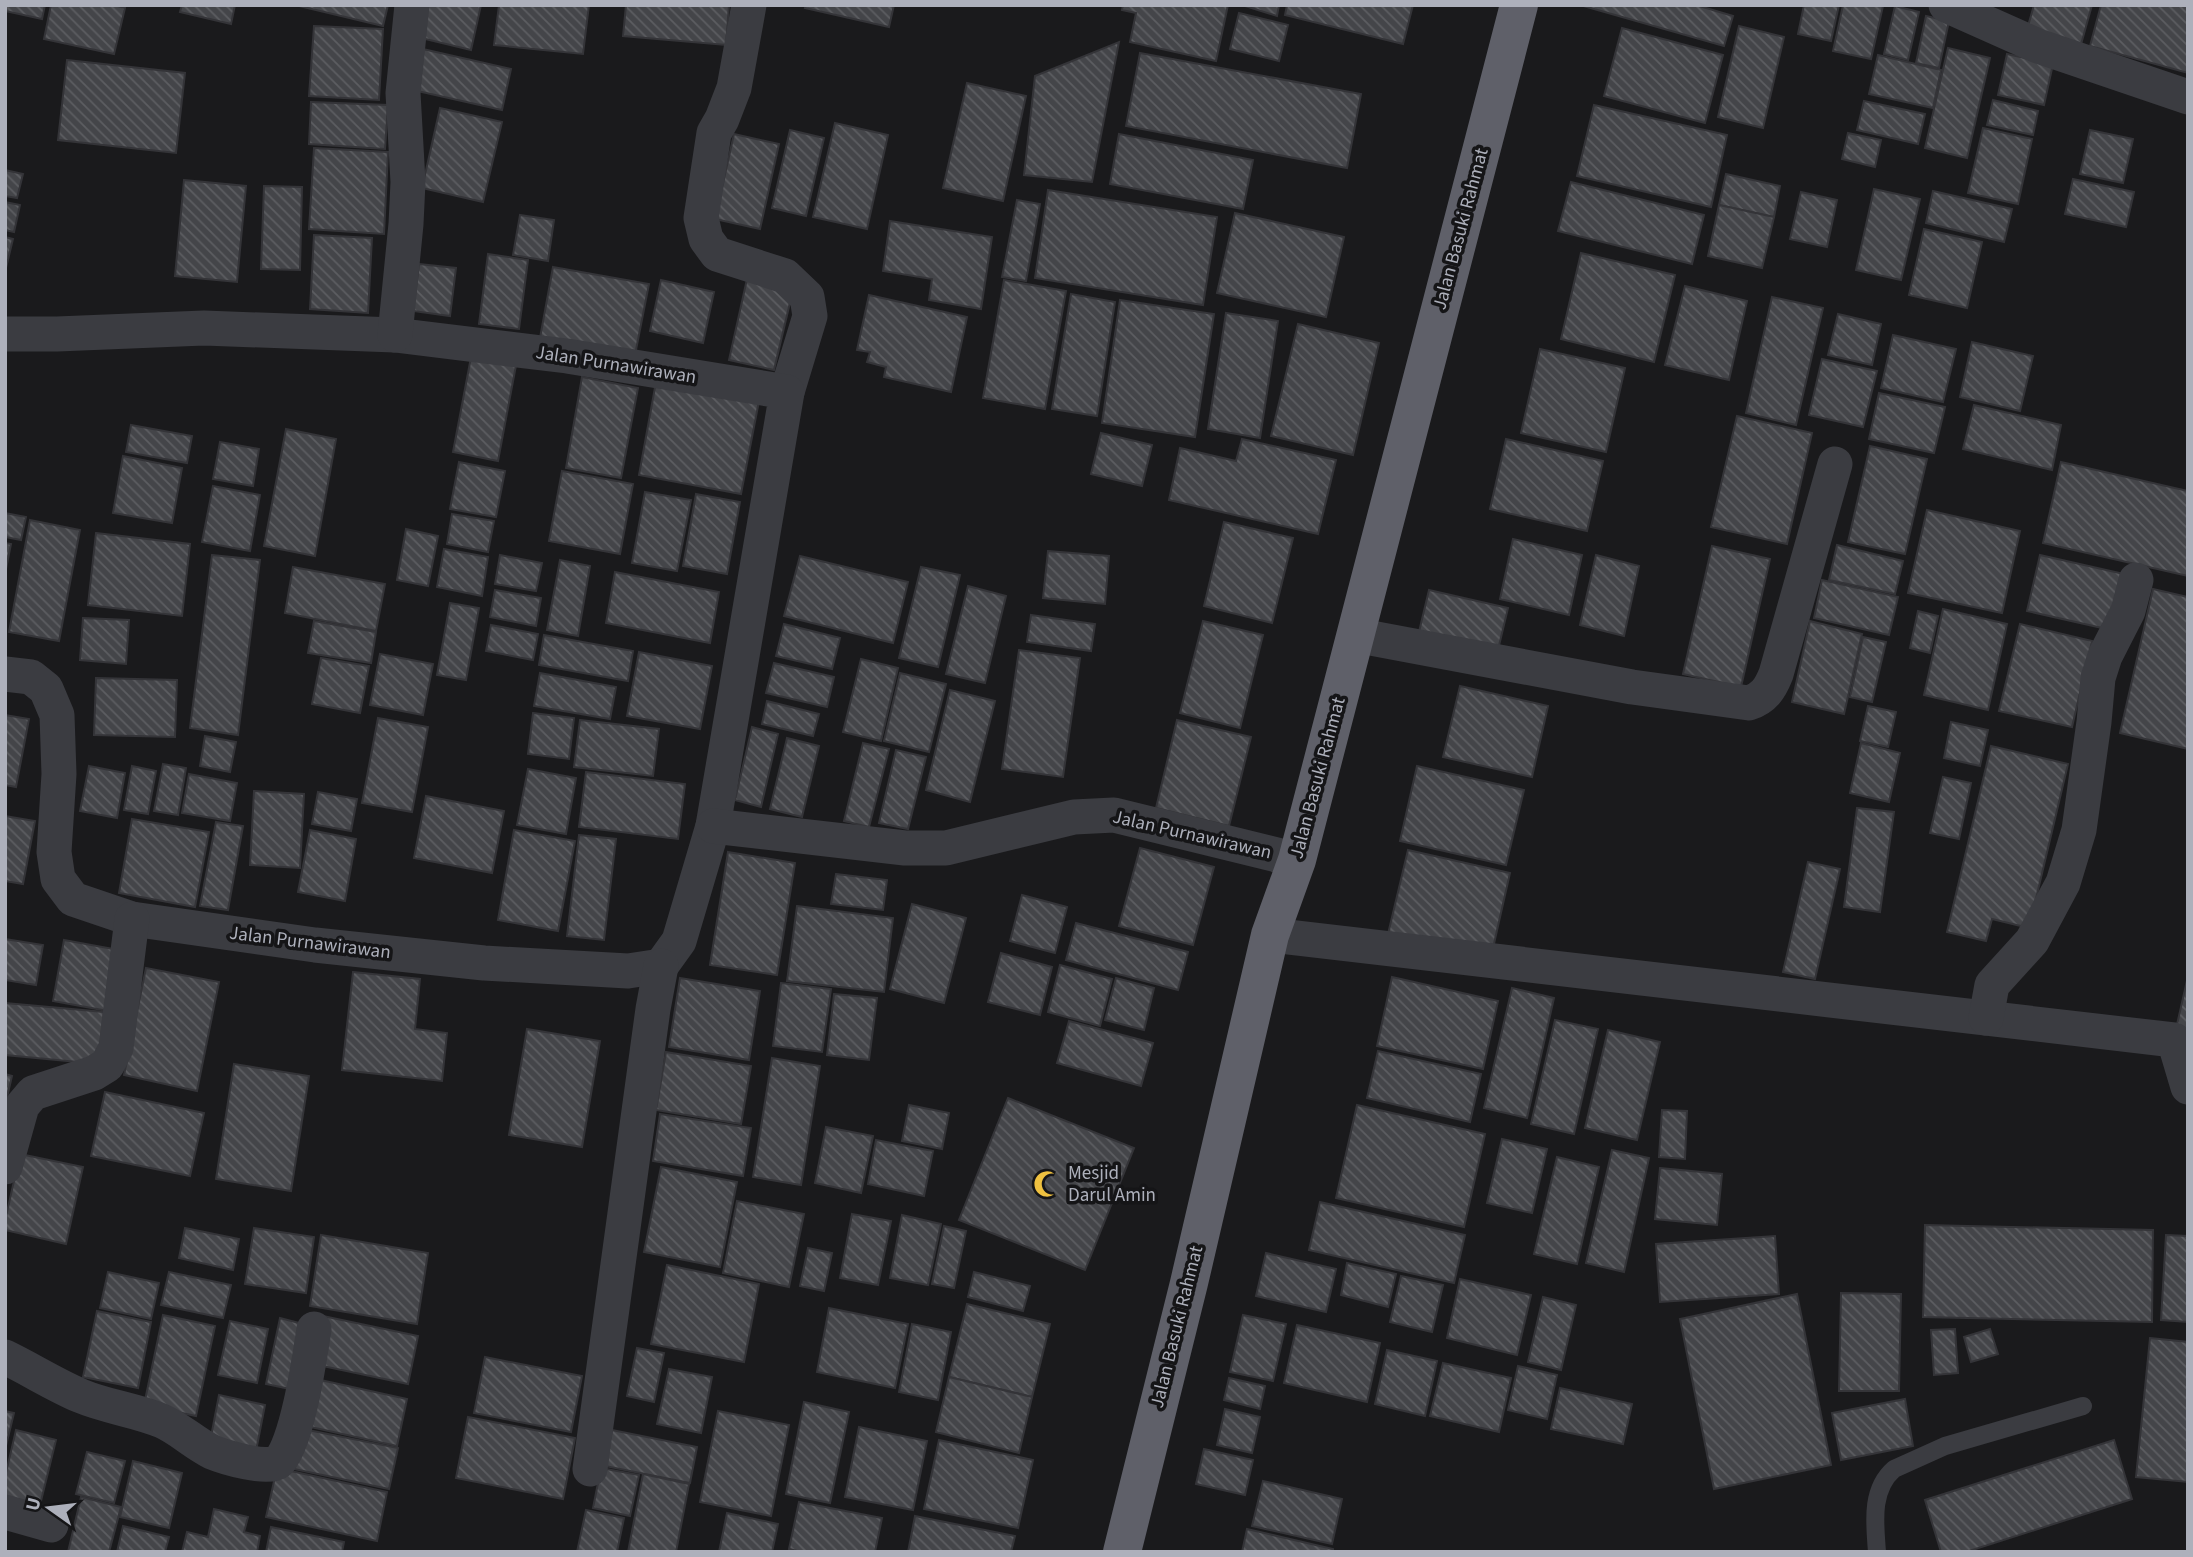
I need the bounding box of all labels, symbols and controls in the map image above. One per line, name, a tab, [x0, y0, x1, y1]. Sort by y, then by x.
street label: Jalan Basuki Rahmat	[1426, 145, 1496, 313]
street label: Jalan Purnawirawan	[534, 339, 698, 391]
street label: Jalan Basuki Rahmat	[1283, 694, 1353, 862]
street label: Jalan Purnawirawan	[1110, 804, 1274, 866]
street label: Jalan Purnawirawan	[228, 920, 392, 966]
place label: Mesjid Darul Amin	[1068, 1160, 1156, 1209]
mosque icon: Mesjid Darul Amin	[1032, 1169, 1062, 1199]
street label: Jalan Basuki Rahmat	[1144, 1242, 1210, 1411]
north arrow	[14, 1473, 84, 1543]
text: U	[19, 1495, 49, 1514]

